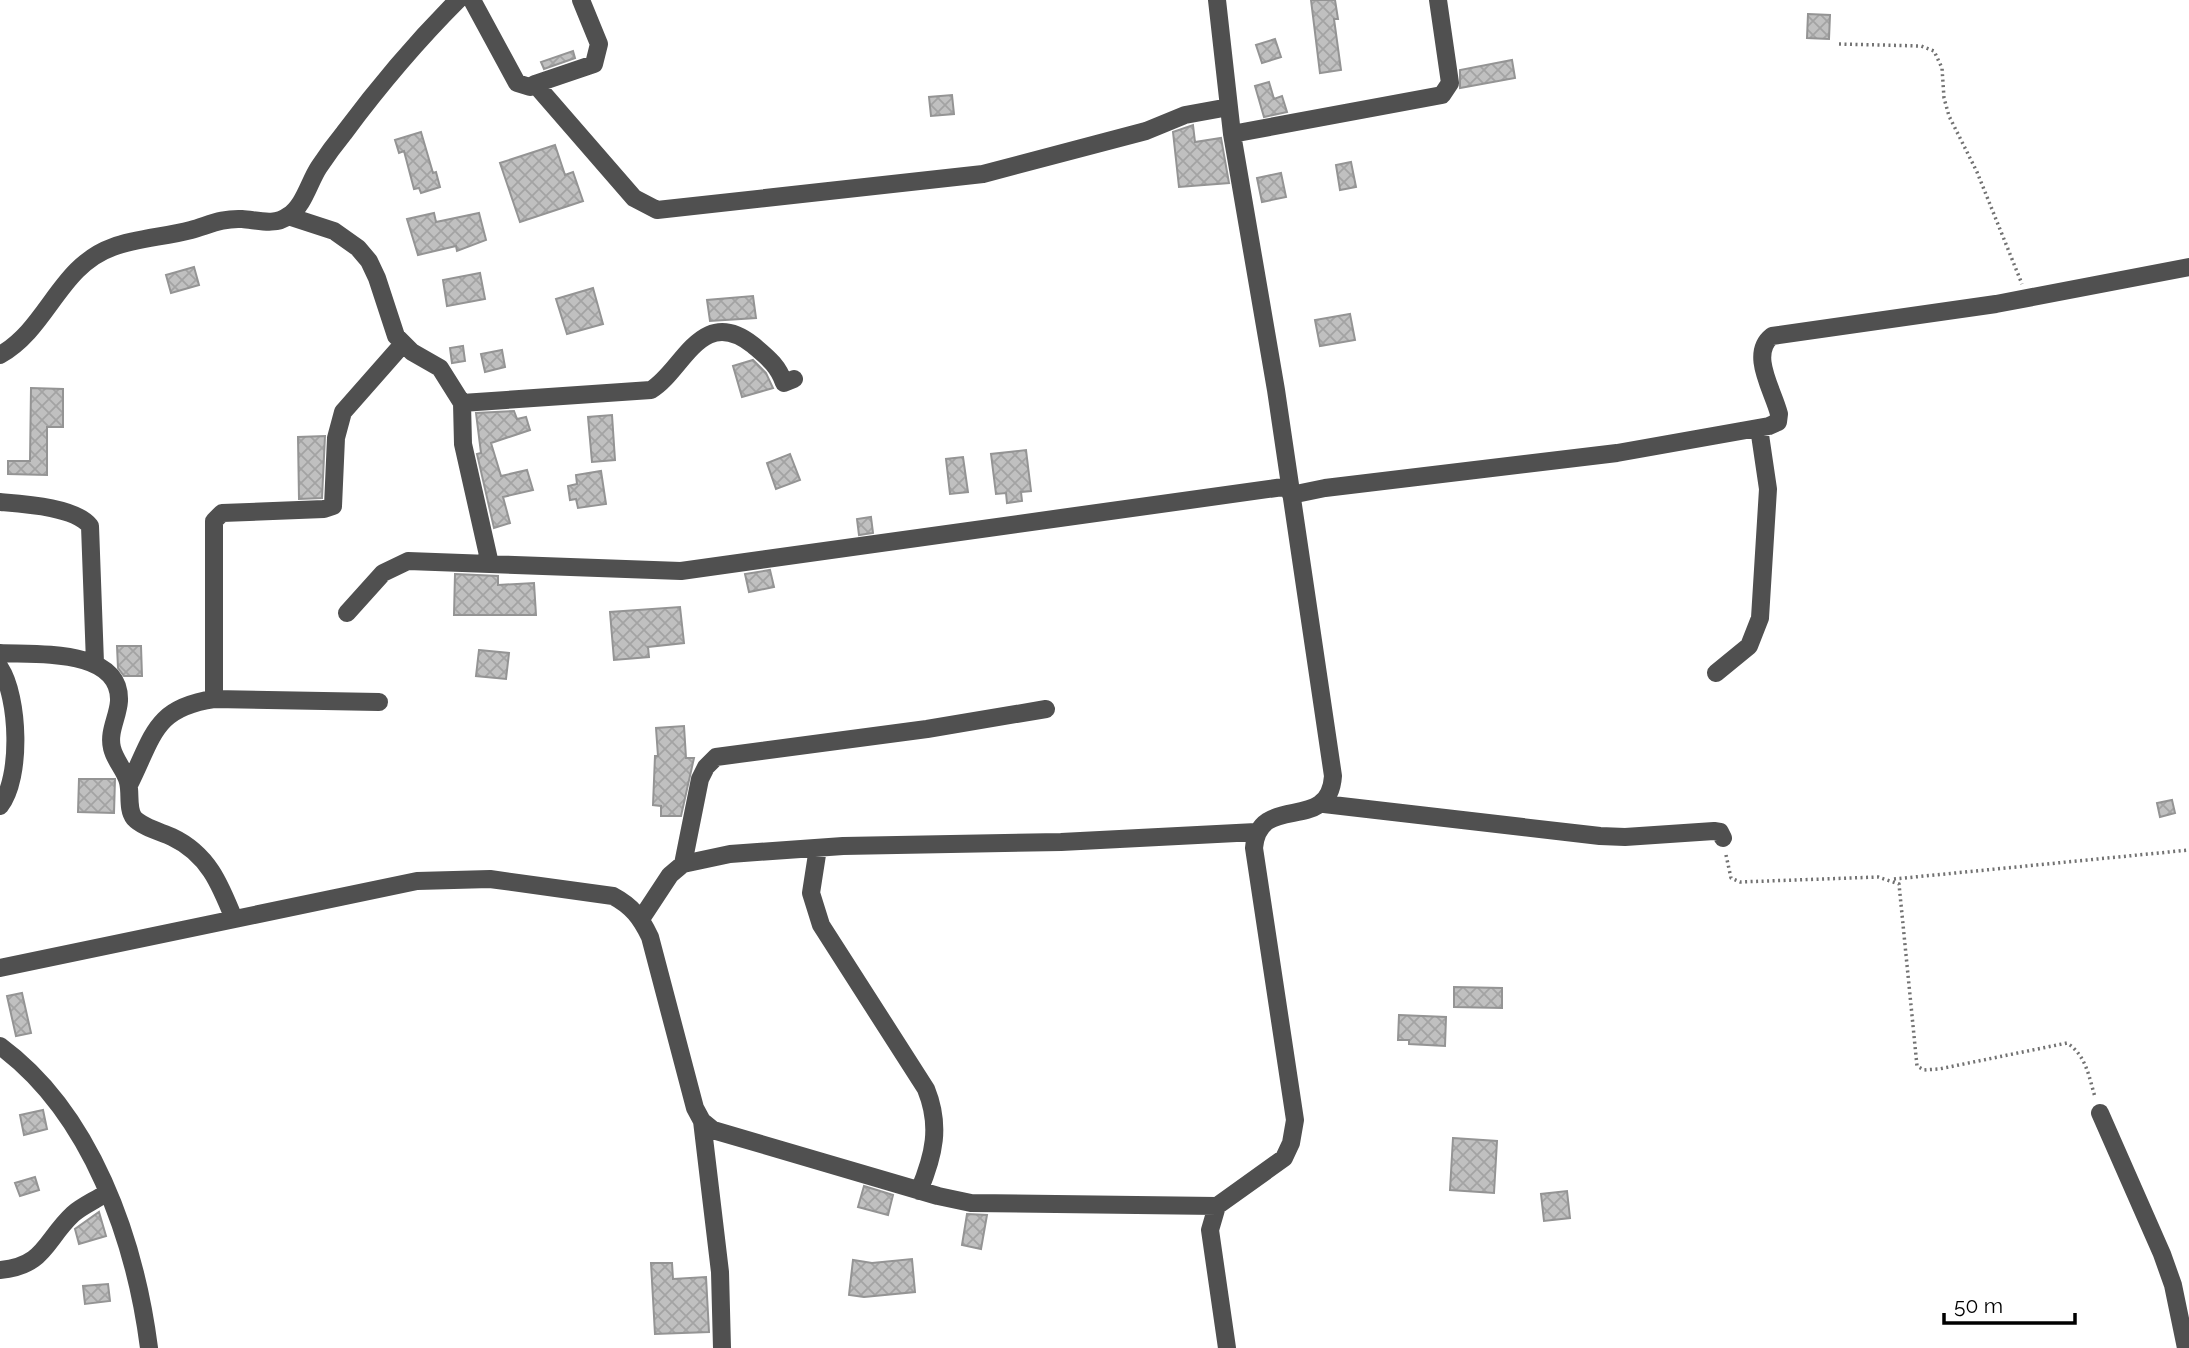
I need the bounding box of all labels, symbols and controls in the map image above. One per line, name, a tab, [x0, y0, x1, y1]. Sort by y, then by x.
scale bar	[1944, 1282, 2075, 1326]
text: 50 m	[1954, 1293, 2003, 1318]

